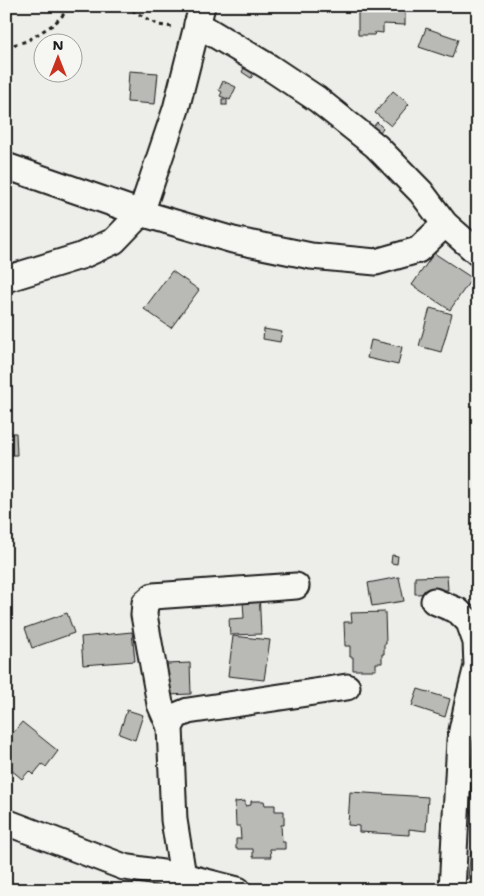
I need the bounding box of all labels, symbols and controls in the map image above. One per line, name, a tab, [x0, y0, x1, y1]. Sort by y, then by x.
north arrow	[32, 32, 82, 82]
text: N	[52, 36, 64, 54]

